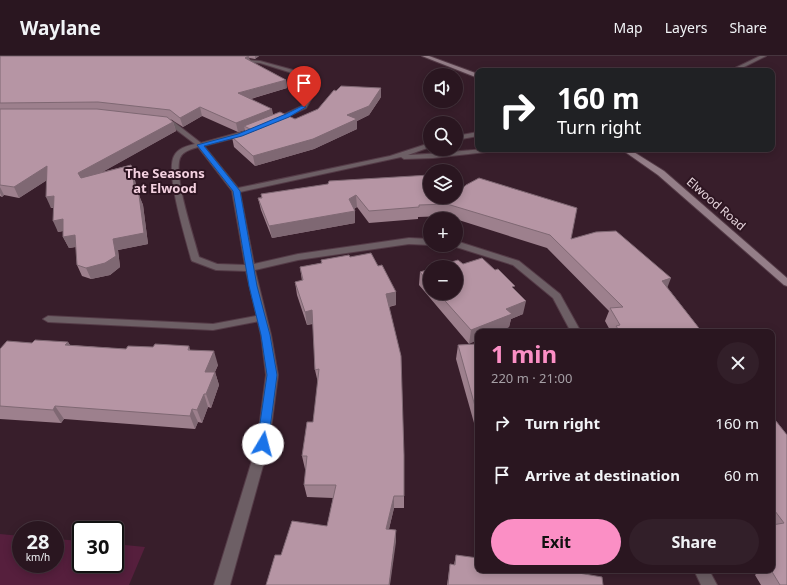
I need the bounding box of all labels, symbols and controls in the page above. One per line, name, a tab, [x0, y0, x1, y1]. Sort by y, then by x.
text: Waylane	[20, 15, 101, 41]
text: Map	[614, 18, 643, 37]
text: Layers	[665, 18, 707, 37]
text: Share	[729, 18, 767, 37]
pin	[287, 66, 321, 107]
map controls	[423, 68, 463, 300]
button: sound	[423, 68, 463, 108]
icon: arrive	[293, 72, 315, 94]
text: 160 m	[557, 79, 640, 117]
icon: right	[491, 84, 543, 136]
text: Turn right	[557, 115, 641, 139]
button: search	[423, 116, 463, 156]
district label: The Seasons at Elwood	[125, 164, 205, 197]
button: layers	[423, 164, 463, 204]
street label: Elwood Road	[683, 173, 749, 234]
button: +	[423, 212, 463, 252]
button: −	[423, 260, 463, 300]
text: 1 min	[491, 337, 557, 370]
button: close	[717, 342, 759, 384]
text: 220 m · 21:00	[491, 369, 572, 387]
icon: right	[491, 412, 513, 434]
text: Turn right	[525, 413, 600, 433]
text: 160 m	[715, 413, 759, 433]
position arrow	[242, 423, 284, 465]
icon: arrive	[491, 464, 513, 486]
text: Arrive at destination	[525, 465, 680, 485]
text: 60 m	[724, 465, 759, 485]
button: Exit	[491, 519, 621, 565]
button: Share	[629, 519, 759, 565]
speed limit sign: 30	[72, 521, 124, 573]
text: 28	[27, 528, 49, 555]
text: km/h	[26, 550, 50, 564]

